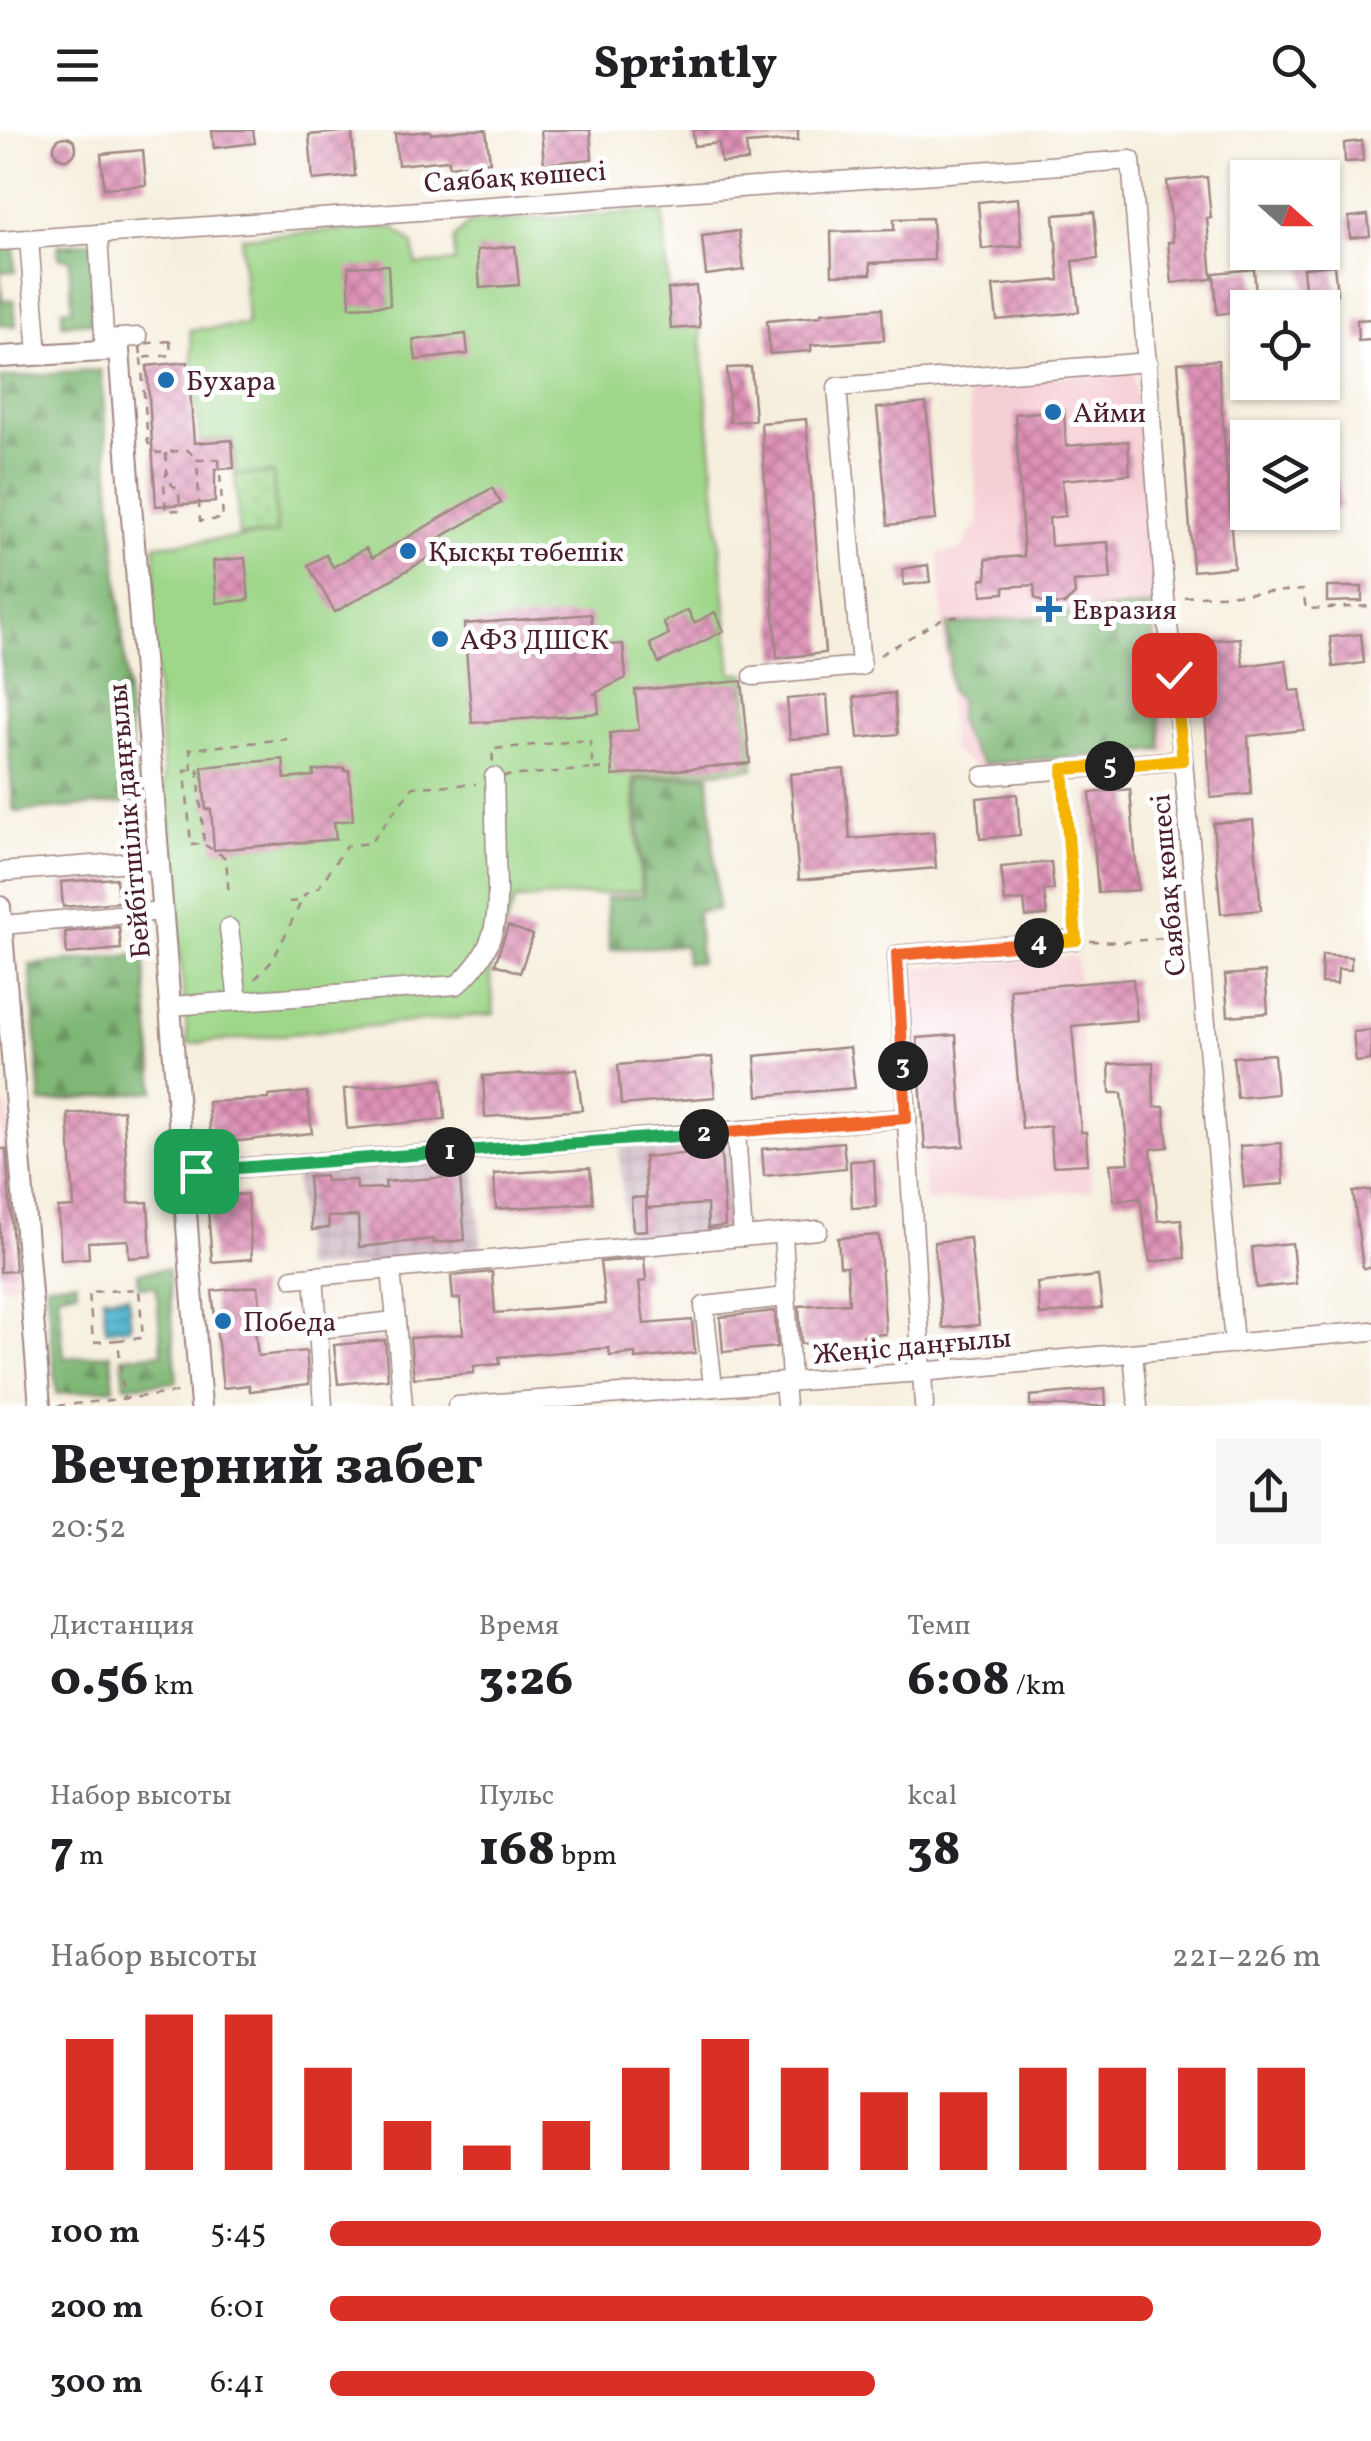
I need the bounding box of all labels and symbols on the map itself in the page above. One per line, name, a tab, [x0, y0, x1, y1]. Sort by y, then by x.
street label: Саябақ көшесі	[423, 153, 608, 204]
north arrow	[1230, 160, 1340, 270]
place label: Бухара	[186, 363, 276, 402]
marker: Бухара	[155, 369, 177, 391]
place label: Айми	[1073, 395, 1146, 434]
marker: Айми	[1042, 401, 1064, 423]
place label: Қысқы төбешік	[428, 534, 624, 573]
marker: Қысқы төбешік	[397, 540, 419, 562]
place label: Евразия	[1072, 592, 1177, 631]
marker: Евразия	[1036, 596, 1062, 622]
place label: АФЗ ДШСК	[460, 622, 609, 661]
marker: АФЗ ДШСК	[429, 628, 451, 650]
pin	[1132, 633, 1217, 718]
street label: Бейбітшілік даңғылы	[99, 682, 162, 960]
pin: 5	[1085, 741, 1135, 791]
street label: Саябақ көшесі	[1142, 792, 1197, 978]
pin: 4	[1014, 918, 1064, 968]
pin: 3	[878, 1041, 928, 1091]
pin: 2	[679, 1109, 729, 1159]
pin: 1	[425, 1127, 475, 1177]
pin	[154, 1129, 239, 1214]
place label: Победа	[243, 1304, 337, 1343]
marker: Победа	[212, 1310, 234, 1332]
street label: Жеңіс даңғылы	[811, 1319, 1013, 1376]

